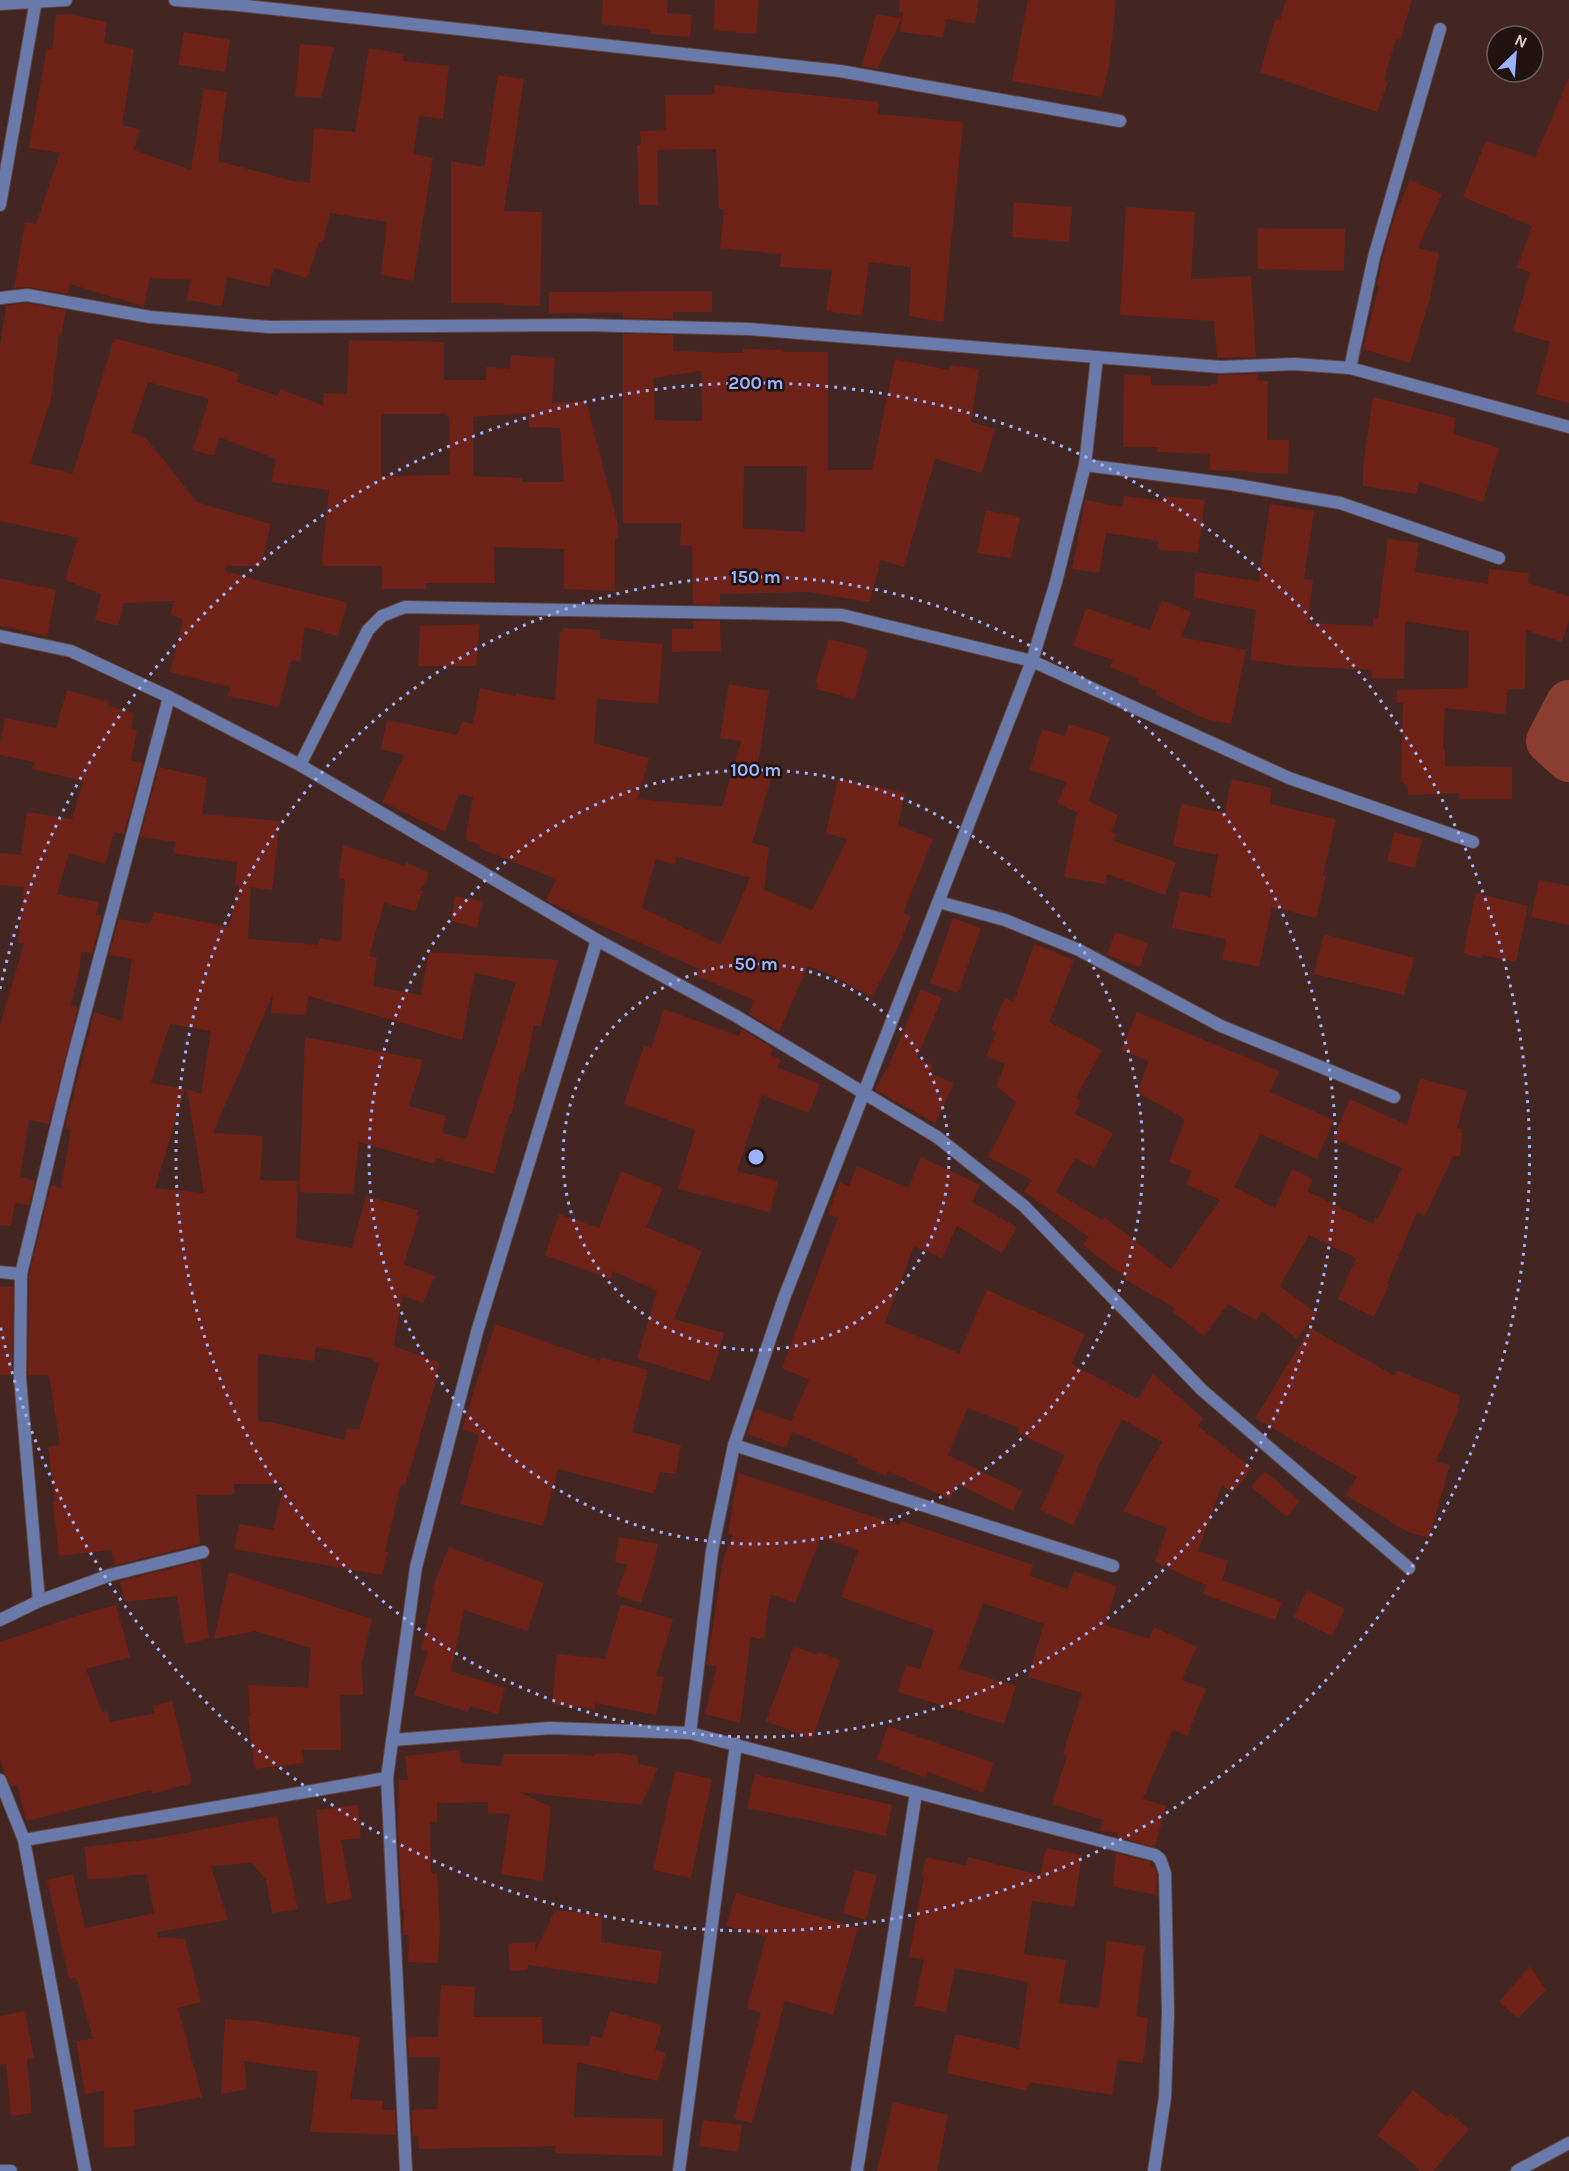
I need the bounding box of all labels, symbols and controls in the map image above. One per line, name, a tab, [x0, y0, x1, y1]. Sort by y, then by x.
north arrow	[1485, 24, 1545, 84]
text: N	[1512, 30, 1530, 52]
text: 200 m	[728, 372, 784, 394]
text: 150 m	[731, 566, 781, 588]
text: 100 m	[731, 759, 781, 781]
text: 50 m	[734, 953, 778, 975]
centre of rings	[746, 1147, 766, 1167]

